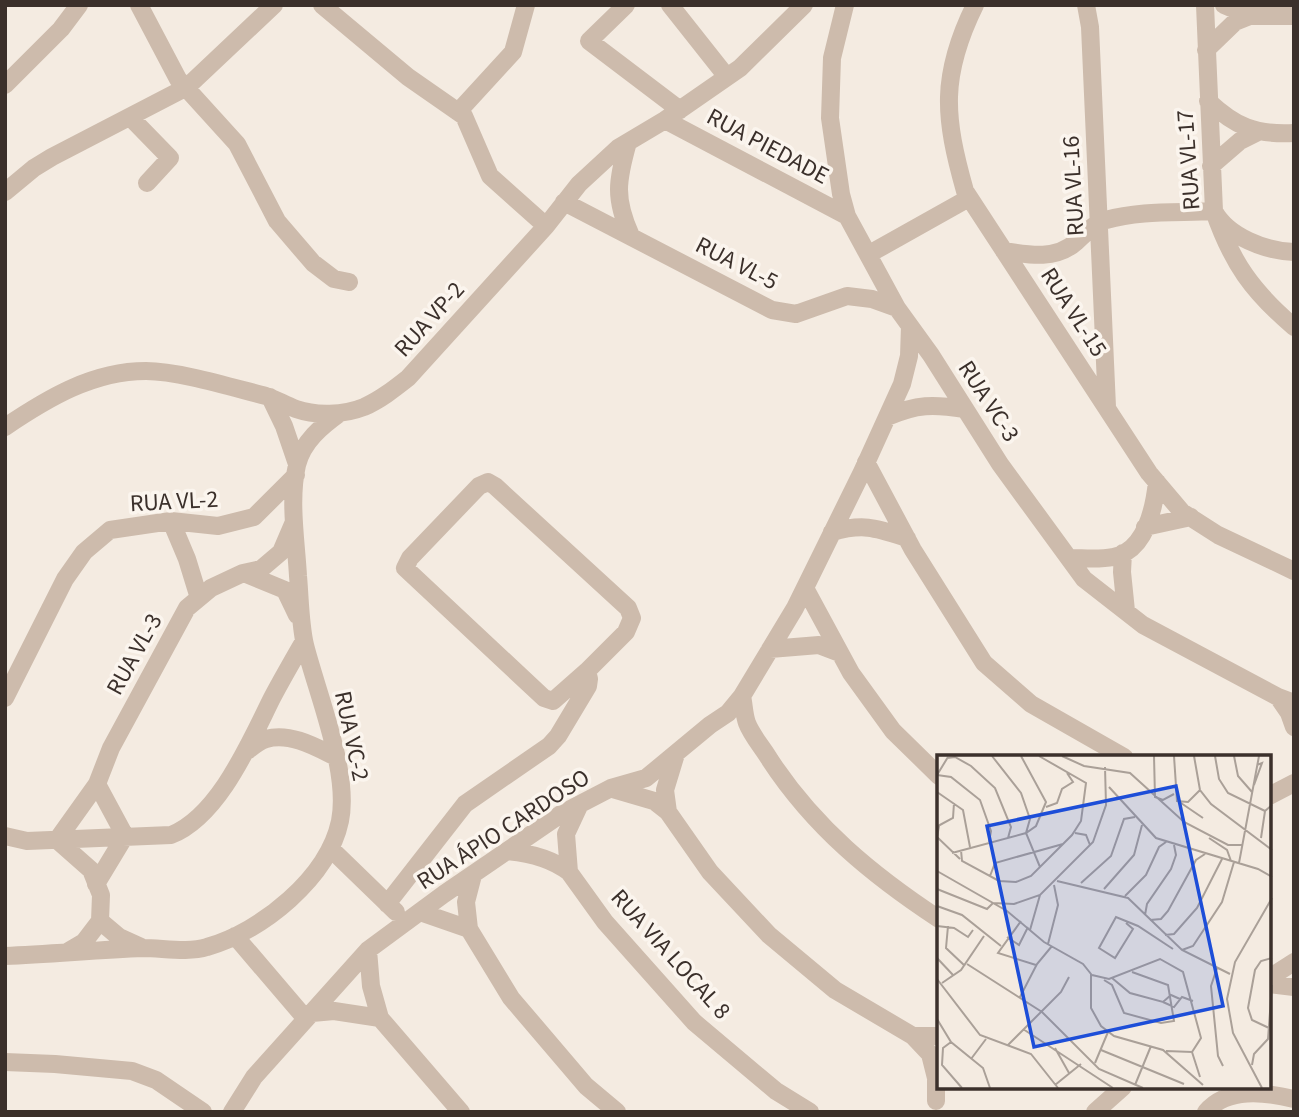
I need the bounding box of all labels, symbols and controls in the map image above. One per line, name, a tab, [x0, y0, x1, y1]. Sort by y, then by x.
street label: RUA PIEDADE	[700, 100, 835, 193]
street label: RUA VL-17	[1168, 109, 1209, 211]
street label: RUA VL-16	[1053, 135, 1094, 237]
street label: RUA VL-5	[689, 228, 784, 299]
street label: RUA VL-15	[1031, 261, 1116, 364]
street label: RUA VP-2	[386, 274, 473, 365]
street label: RUA VC-3	[949, 354, 1028, 449]
street label: RUA VL-2	[129, 482, 219, 521]
street label: RUA VL-3	[98, 607, 171, 702]
street label: RUA VC-2	[325, 688, 378, 784]
inset map	[937, 755, 1271, 1089]
street label: RUA ÁPIO CARDOSO	[410, 760, 597, 899]
street label: RUA VIA LOCAL 8	[602, 881, 739, 1027]

